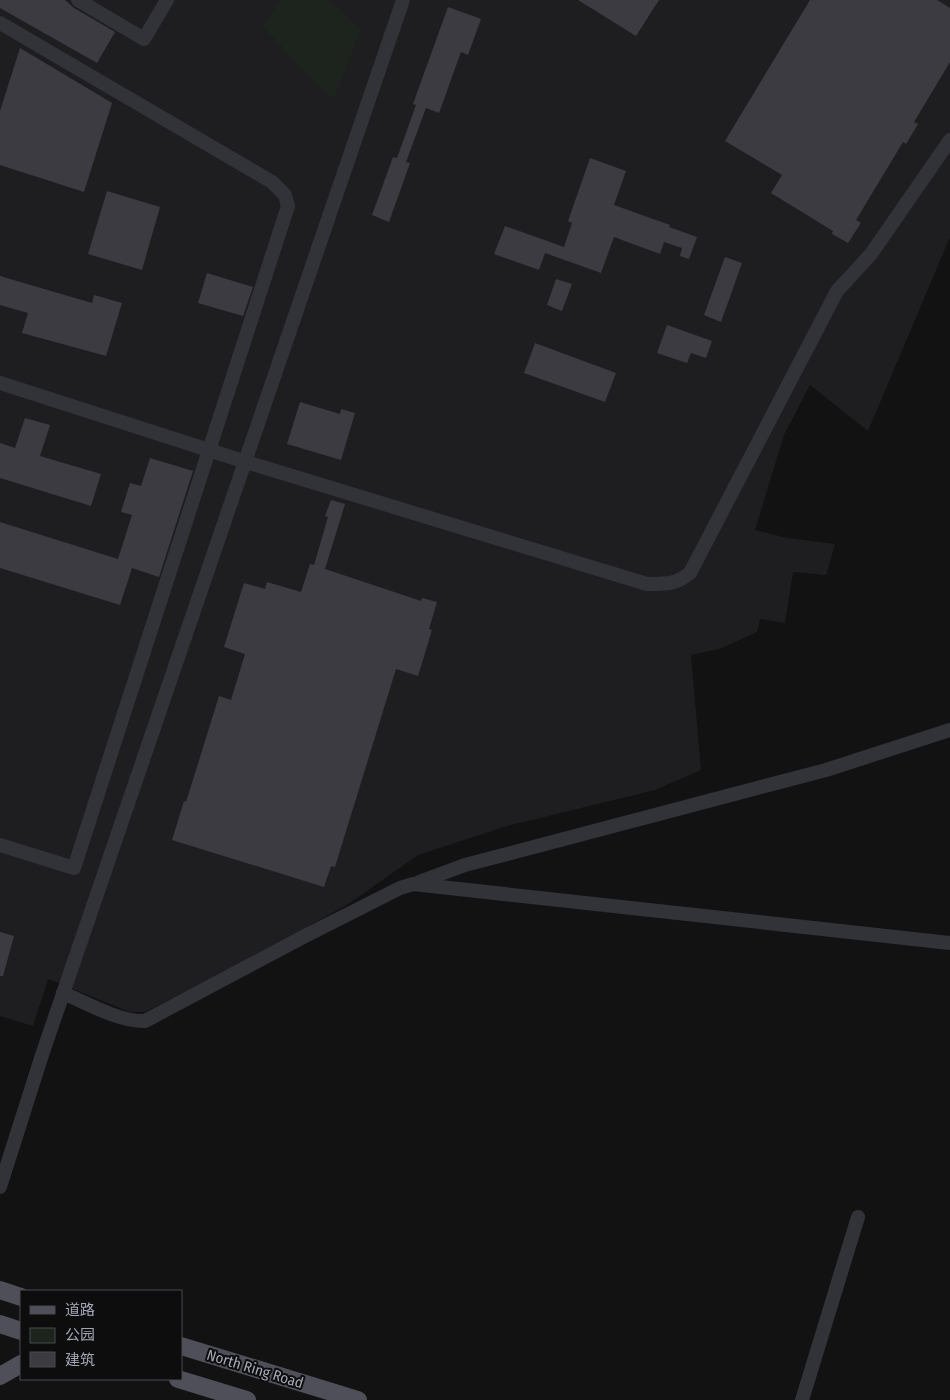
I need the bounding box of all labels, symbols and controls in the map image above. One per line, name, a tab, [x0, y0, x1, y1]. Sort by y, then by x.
legend	[20, 1290, 182, 1380]
text: 道路	[65, 1301, 95, 1319]
text: 公园	[65, 1326, 95, 1344]
street label: North Ring Road	[205, 1346, 305, 1392]
text: 建筑	[65, 1351, 95, 1369]

